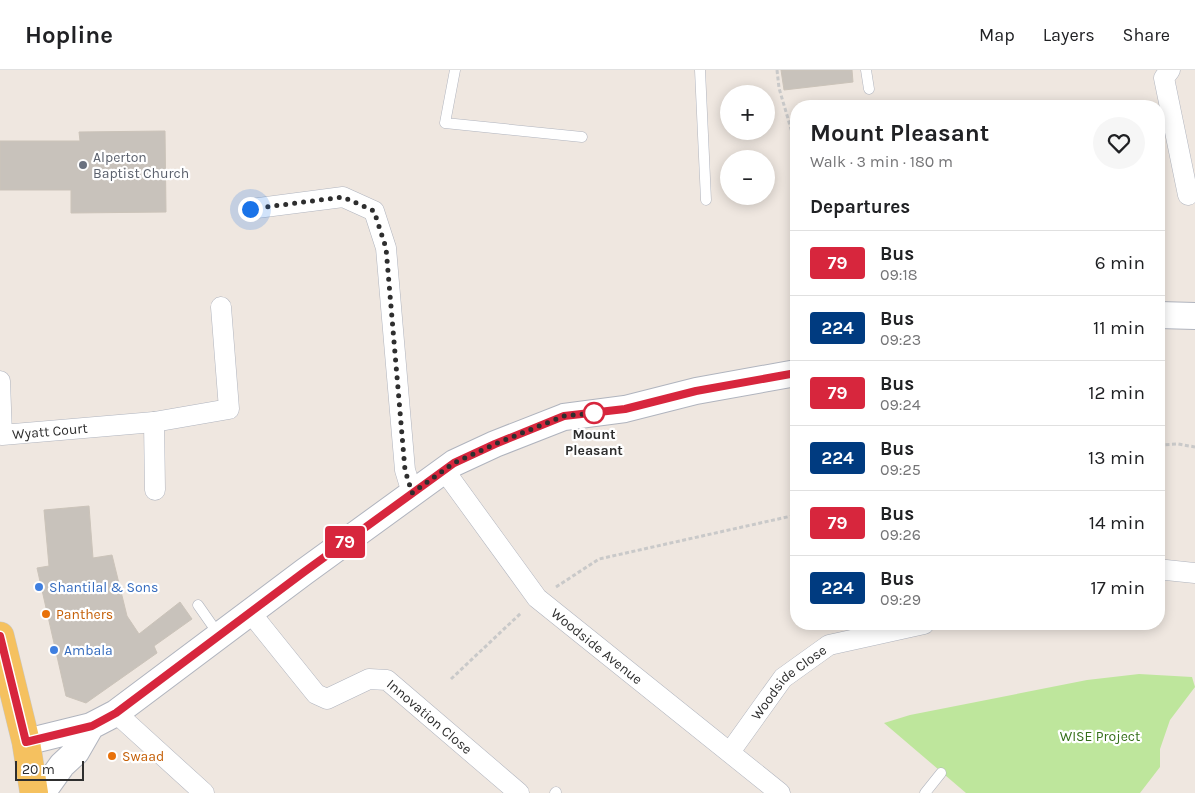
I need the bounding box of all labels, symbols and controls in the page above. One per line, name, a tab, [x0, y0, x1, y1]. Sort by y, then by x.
text: Hopline	[25, 21, 113, 49]
text: Map	[979, 24, 1015, 46]
text: Layers	[1043, 24, 1095, 46]
text: Share	[1123, 24, 1170, 46]
map controls	[720, 85, 775, 205]
button: +	[720, 85, 775, 140]
button: heart	[1093, 117, 1145, 169]
text: Mount Pleasant	[810, 119, 989, 147]
place label: Alperton Baptist Church	[93, 149, 189, 182]
button: −	[720, 150, 775, 205]
text: Walk · 3 min · 180 m	[810, 152, 953, 171]
marker: Alperton Baptist Church	[77, 159, 89, 171]
text: Departures	[810, 196, 910, 218]
your location	[238, 197, 263, 222]
text: Bus	[880, 243, 914, 265]
text: 79	[828, 252, 847, 274]
text: 6 min	[1095, 252, 1145, 274]
text: 09:18	[880, 265, 918, 284]
text: Bus	[880, 308, 914, 330]
text: 224	[821, 317, 854, 339]
text: 11 min	[1093, 317, 1145, 339]
text: 09:23	[880, 330, 921, 349]
text: Bus	[880, 373, 914, 395]
text: 79	[828, 382, 847, 404]
text: 12 min	[1088, 382, 1145, 404]
text: 09:24	[880, 395, 921, 414]
marker: Mount Pleasant	[583, 402, 605, 424]
street label: Wyatt Court	[11, 419, 88, 443]
place label: Mount Pleasant	[565, 426, 623, 459]
text: Bus	[880, 438, 914, 460]
text: 224	[821, 447, 854, 469]
text: 13 min	[1088, 447, 1145, 469]
text: 09:25	[880, 460, 921, 479]
text: Bus	[880, 503, 914, 525]
text: 79	[828, 512, 847, 534]
text: 14 min	[1089, 512, 1145, 534]
text: 09:26	[880, 525, 921, 544]
line badge: 79	[322, 526, 368, 558]
text: 79	[335, 531, 355, 553]
text: Bus	[880, 568, 914, 590]
text: 224	[821, 577, 854, 599]
text: 17 min	[1090, 577, 1145, 599]
place label: Shantilal & Sons	[49, 579, 158, 596]
marker: Shantilal & Sons	[33, 581, 45, 593]
text: 09:29	[880, 590, 921, 609]
street label: Woodside Avenue	[548, 604, 646, 688]
place label: Panthers	[56, 606, 113, 623]
marker: Panthers	[40, 608, 52, 620]
street label: Woodside Close	[747, 641, 830, 723]
place label: Ambala	[64, 642, 113, 659]
marker: Ambala	[48, 644, 60, 656]
street label: Innovation Close	[384, 675, 476, 758]
park label: WISE Project	[1060, 728, 1140, 745]
place label: Swaad	[122, 748, 164, 765]
marker: Swaad	[106, 750, 118, 762]
scale bar	[15, 758, 84, 781]
text: 20 m	[22, 761, 55, 778]

